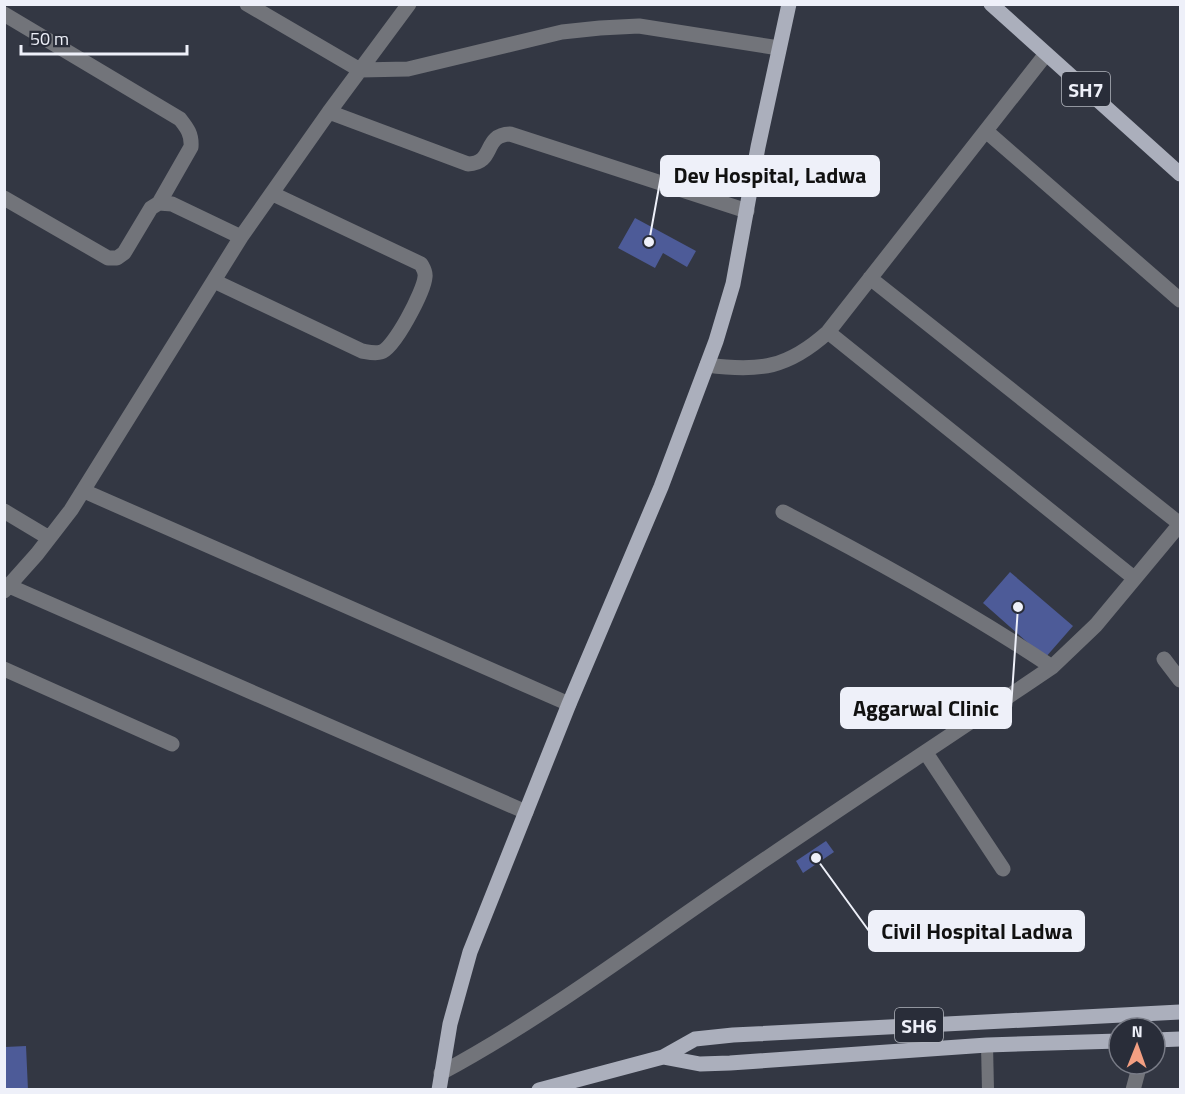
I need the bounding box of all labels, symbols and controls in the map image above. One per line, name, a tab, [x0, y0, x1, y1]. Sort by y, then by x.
scale bar	[21, 18, 188, 56]
text: 50 m	[30, 25, 69, 52]
road number: SH7	[1062, 72, 1110, 106]
callout: Dev Hospital, Ladwa	[661, 156, 879, 196]
text: Dev Hospital, Ladwa	[673, 158, 867, 192]
callout: Aggarwal Clinic	[841, 688, 1011, 728]
text: Aggarwal Clinic	[853, 691, 999, 725]
callout: Civil Hospital Ladwa	[869, 911, 1084, 951]
text: Civil Hospital Ladwa	[881, 914, 1073, 948]
road number: SH6	[895, 1008, 943, 1042]
north arrow	[1107, 1016, 1167, 1076]
text: N	[1132, 1019, 1143, 1043]

